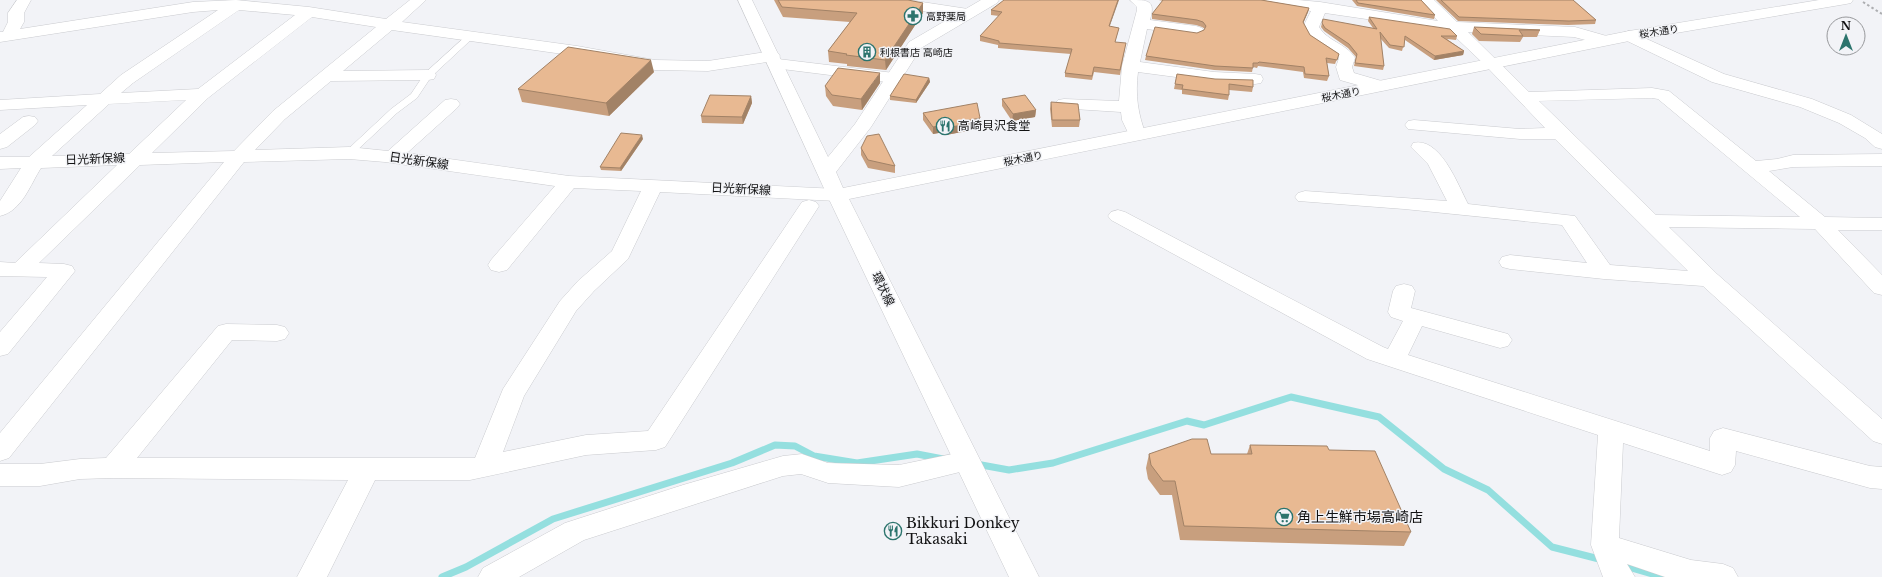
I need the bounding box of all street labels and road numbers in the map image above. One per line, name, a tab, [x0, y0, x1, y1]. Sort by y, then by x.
street label: 桜木通り	[1638, 22, 1680, 41]
street label: 桜木通り	[1320, 84, 1362, 105]
street label: 桜木通り	[1002, 148, 1044, 169]
street label: 日光新保線	[388, 149, 450, 172]
street label: 日光新保線	[65, 150, 125, 167]
street label: 日光新保線	[711, 179, 771, 198]
street label: 環状線	[869, 269, 898, 308]

